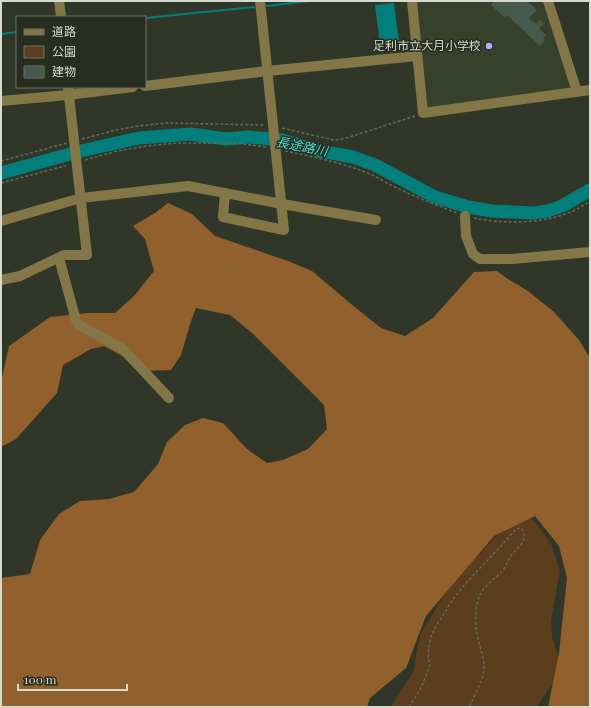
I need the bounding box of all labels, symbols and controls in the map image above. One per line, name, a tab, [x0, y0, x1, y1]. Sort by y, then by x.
legend	[16, 16, 146, 88]
text: 道路	[52, 23, 76, 39]
place label: 足利市立大月小学校	[373, 37, 481, 53]
marker: 足利市立大月小学校	[484, 41, 494, 51]
text: 公園	[52, 43, 76, 59]
text: 建物	[52, 63, 76, 79]
water label: 長途路川	[275, 132, 331, 159]
scale bar	[18, 666, 127, 692]
text: 100 m	[24, 671, 57, 687]

